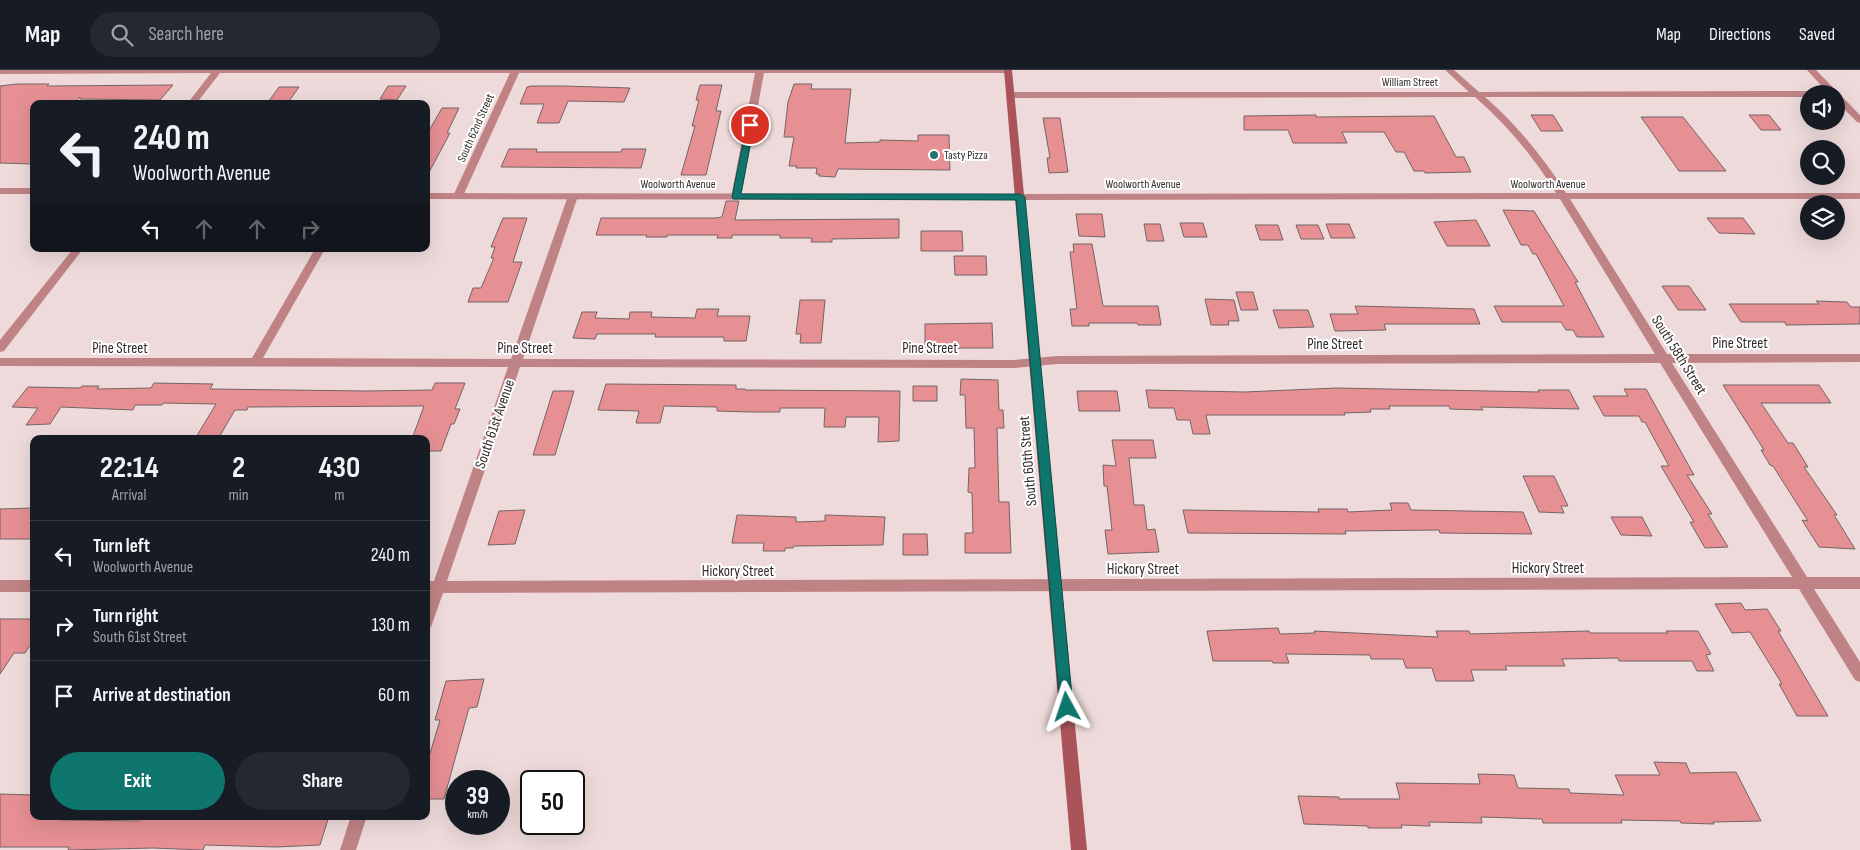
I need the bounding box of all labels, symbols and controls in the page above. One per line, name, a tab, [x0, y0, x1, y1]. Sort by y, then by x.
search box	[90, 12, 440, 57]
text: Map	[25, 20, 60, 49]
icon: search	[108, 21, 136, 49]
text: Search here	[148, 23, 224, 46]
text: Map	[1656, 24, 1681, 45]
text: Directions	[1709, 24, 1771, 45]
text: Saved	[1799, 24, 1835, 45]
street label: William Street	[1382, 75, 1439, 90]
map controls	[1800, 85, 1845, 240]
button: sound	[1800, 85, 1845, 130]
street label: South 62nd Street	[454, 91, 498, 165]
pin	[729, 104, 771, 146]
icon: arrive	[736, 111, 764, 139]
text: 240 m	[133, 117, 210, 160]
icon: left	[50, 120, 115, 185]
button: search	[1800, 140, 1845, 185]
place label: Tasty Pizza	[944, 148, 988, 163]
marker: Tasty Pizza	[928, 149, 940, 161]
text: Woolworth Avenue	[133, 160, 271, 187]
street label: Woolworth Avenue	[640, 177, 716, 192]
street label: Woolworth Avenue	[1105, 177, 1181, 192]
street label: Woolworth Avenue	[1510, 177, 1586, 192]
button: layers	[1800, 195, 1845, 240]
icon: left	[137, 215, 165, 243]
icon: ahead	[190, 215, 218, 243]
icon: ahead	[243, 215, 271, 243]
icon: right	[296, 215, 324, 243]
street label: South 58th Street	[1647, 312, 1711, 399]
street label: Pine Street	[1712, 334, 1768, 353]
street label: Pine Street	[1307, 335, 1363, 354]
street label: Pine Street	[92, 339, 148, 358]
street label: Pine Street	[497, 339, 553, 358]
street label: Pine Street	[902, 339, 958, 358]
street label: South 61st Avenue	[471, 377, 519, 471]
street label: South 60th Street	[1015, 415, 1041, 507]
text: 22:14	[100, 450, 159, 486]
text: 2	[232, 450, 245, 486]
text: 430	[318, 450, 360, 486]
text: Arrival	[112, 486, 146, 505]
text: min	[229, 486, 249, 505]
text: m	[334, 486, 344, 505]
text: Turn left	[93, 535, 150, 558]
icon: left	[50, 542, 78, 570]
text: 240 m	[371, 544, 410, 567]
text: Woolworth Avenue	[93, 558, 193, 577]
street label: Hickory Street	[1512, 559, 1585, 578]
street label: Hickory Street	[1107, 560, 1180, 579]
street label: Hickory Street	[702, 562, 775, 581]
text: Turn right	[93, 605, 158, 628]
icon: right	[50, 612, 78, 640]
text: 130 m	[372, 614, 410, 637]
text: South 61st Street	[93, 628, 187, 647]
position arrow	[1040, 680, 1092, 732]
icon: arrive	[50, 682, 78, 710]
text: Arrive at destination	[93, 684, 231, 707]
text: 60 m	[378, 684, 410, 707]
button: Exit	[50, 752, 225, 810]
button: Share	[235, 752, 410, 810]
speed limit sign: 50	[520, 770, 585, 835]
text: 39	[466, 781, 489, 812]
text: km/h	[467, 807, 488, 822]

